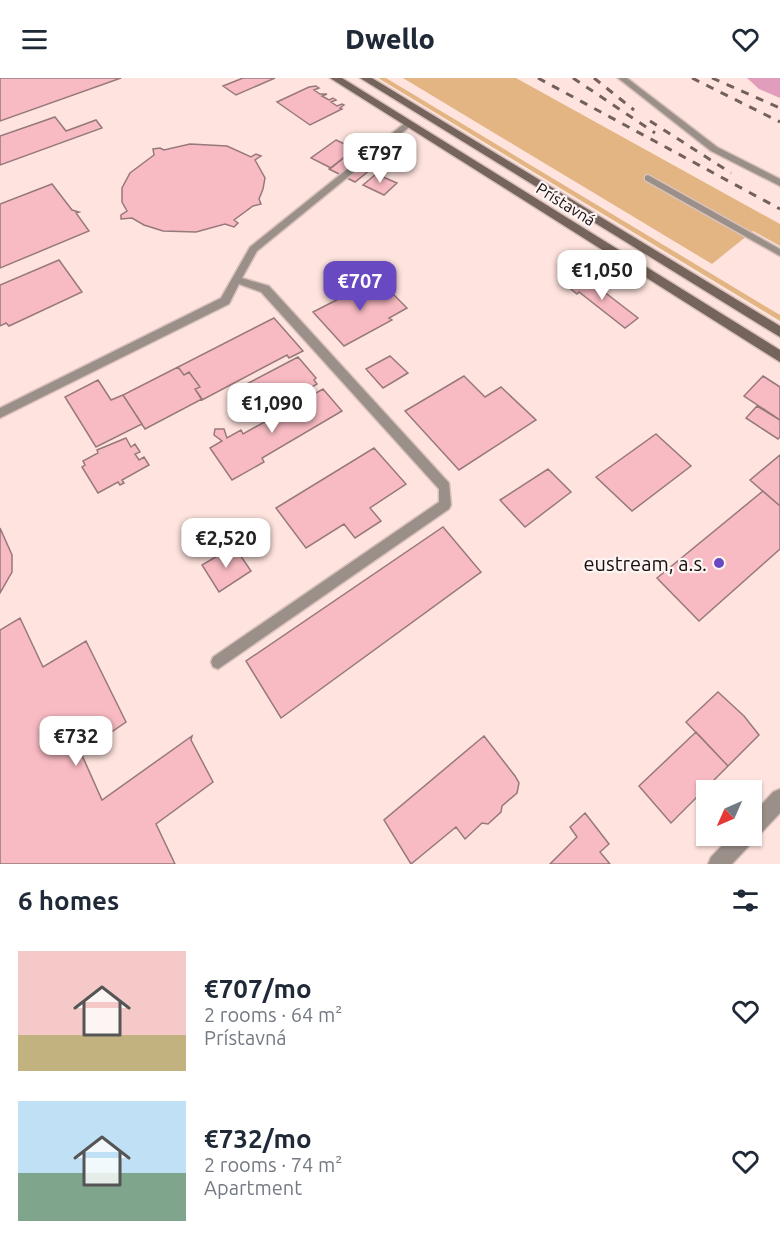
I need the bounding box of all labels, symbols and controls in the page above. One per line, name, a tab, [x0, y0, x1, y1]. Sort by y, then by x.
icon: menu	[18, 23, 51, 56]
icon: heart	[729, 23, 762, 56]
text: Dwello	[345, 24, 435, 54]
pin: €797	[344, 133, 416, 184]
text: €797	[357, 141, 403, 164]
street label: Prístavná	[533, 179, 599, 229]
pin: €1,050	[553, 250, 651, 301]
text: €1,050	[571, 258, 633, 281]
pin: €707	[324, 261, 396, 312]
text: €707	[337, 269, 383, 292]
pin: €1,090	[223, 383, 321, 434]
text: €1,090	[241, 391, 303, 414]
pin: €2,520	[177, 518, 275, 569]
text: €2,520	[195, 526, 257, 549]
place label: eustream, a.s.	[584, 552, 707, 575]
marker: eustream, a.s.	[712, 556, 726, 570]
pin: €732	[40, 716, 112, 767]
text: €732	[53, 724, 99, 747]
north arrow	[696, 780, 762, 846]
map controls	[696, 780, 762, 846]
icon: filters	[729, 884, 762, 917]
text: 6 homes	[18, 886, 119, 915]
text: €707/mo	[204, 974, 312, 1003]
icon: home	[66, 975, 138, 1047]
icon: heart	[729, 995, 762, 1028]
text: 2 rooms · 64 m²	[204, 1003, 342, 1026]
text: Prístavná	[204, 1026, 287, 1049]
text: €732/mo	[204, 1124, 312, 1153]
icon: home	[66, 1125, 138, 1197]
icon: heart	[729, 1145, 762, 1178]
text: 2 rooms · 74 m²	[204, 1153, 342, 1176]
text: Apartment	[204, 1176, 302, 1199]

